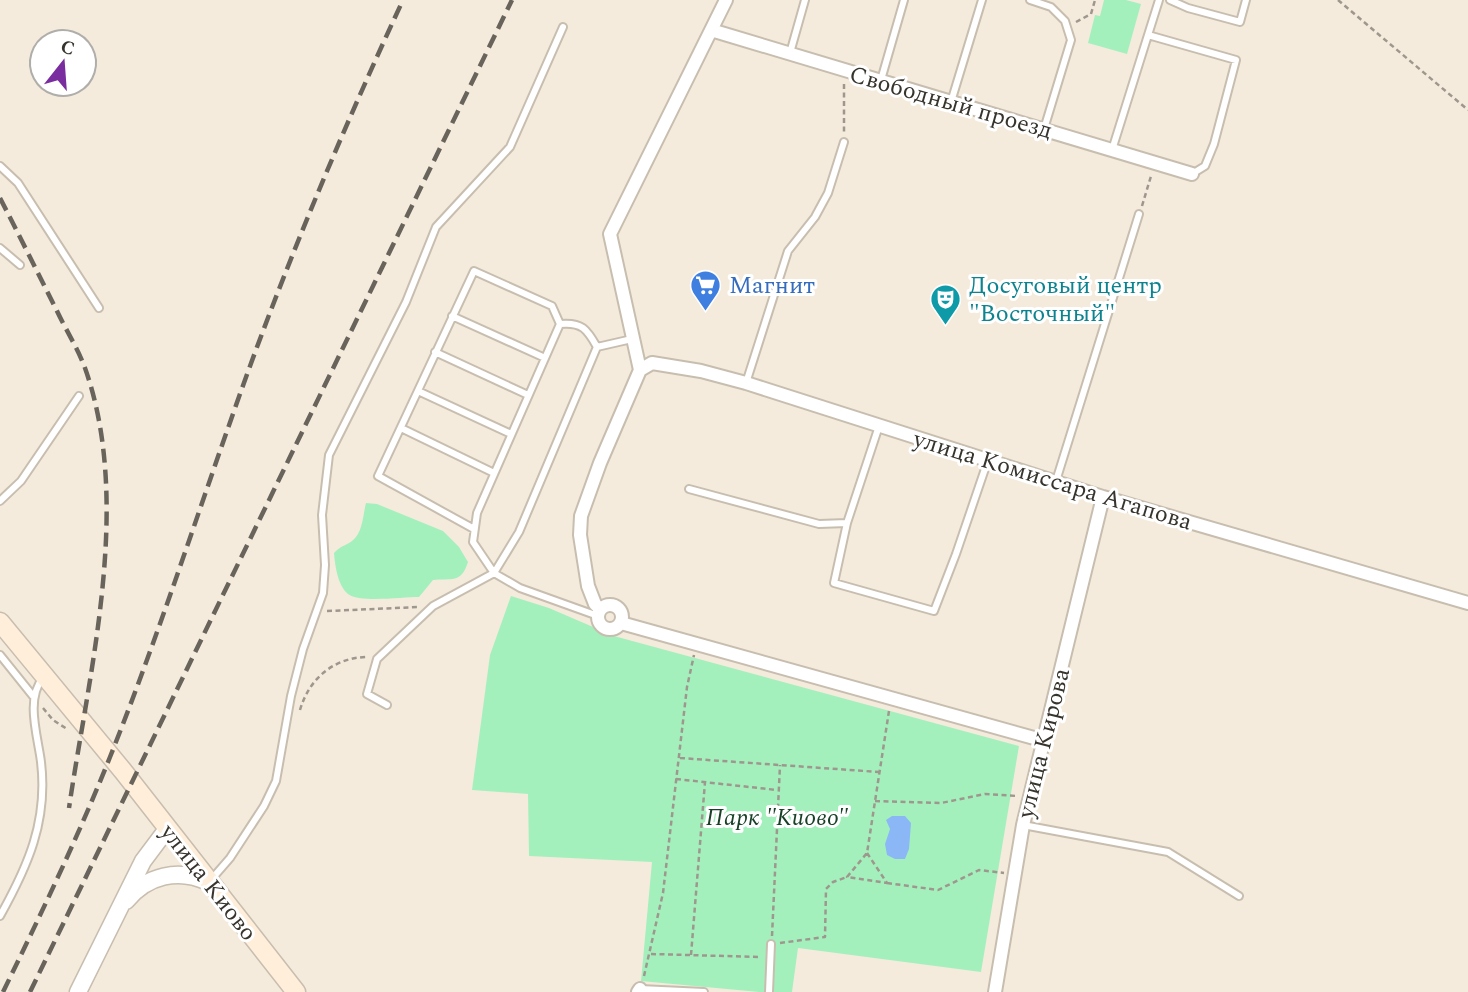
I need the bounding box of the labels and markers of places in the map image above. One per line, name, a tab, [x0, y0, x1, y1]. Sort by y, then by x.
supermarket icon: Магнит	[689, 268, 723, 312]
place label: Магнит	[729, 268, 815, 304]
place label: Досуговый центр "Восточный"	[969, 268, 1162, 332]
theatre icon: Досуговый центр "Восточный"	[929, 282, 963, 326]

